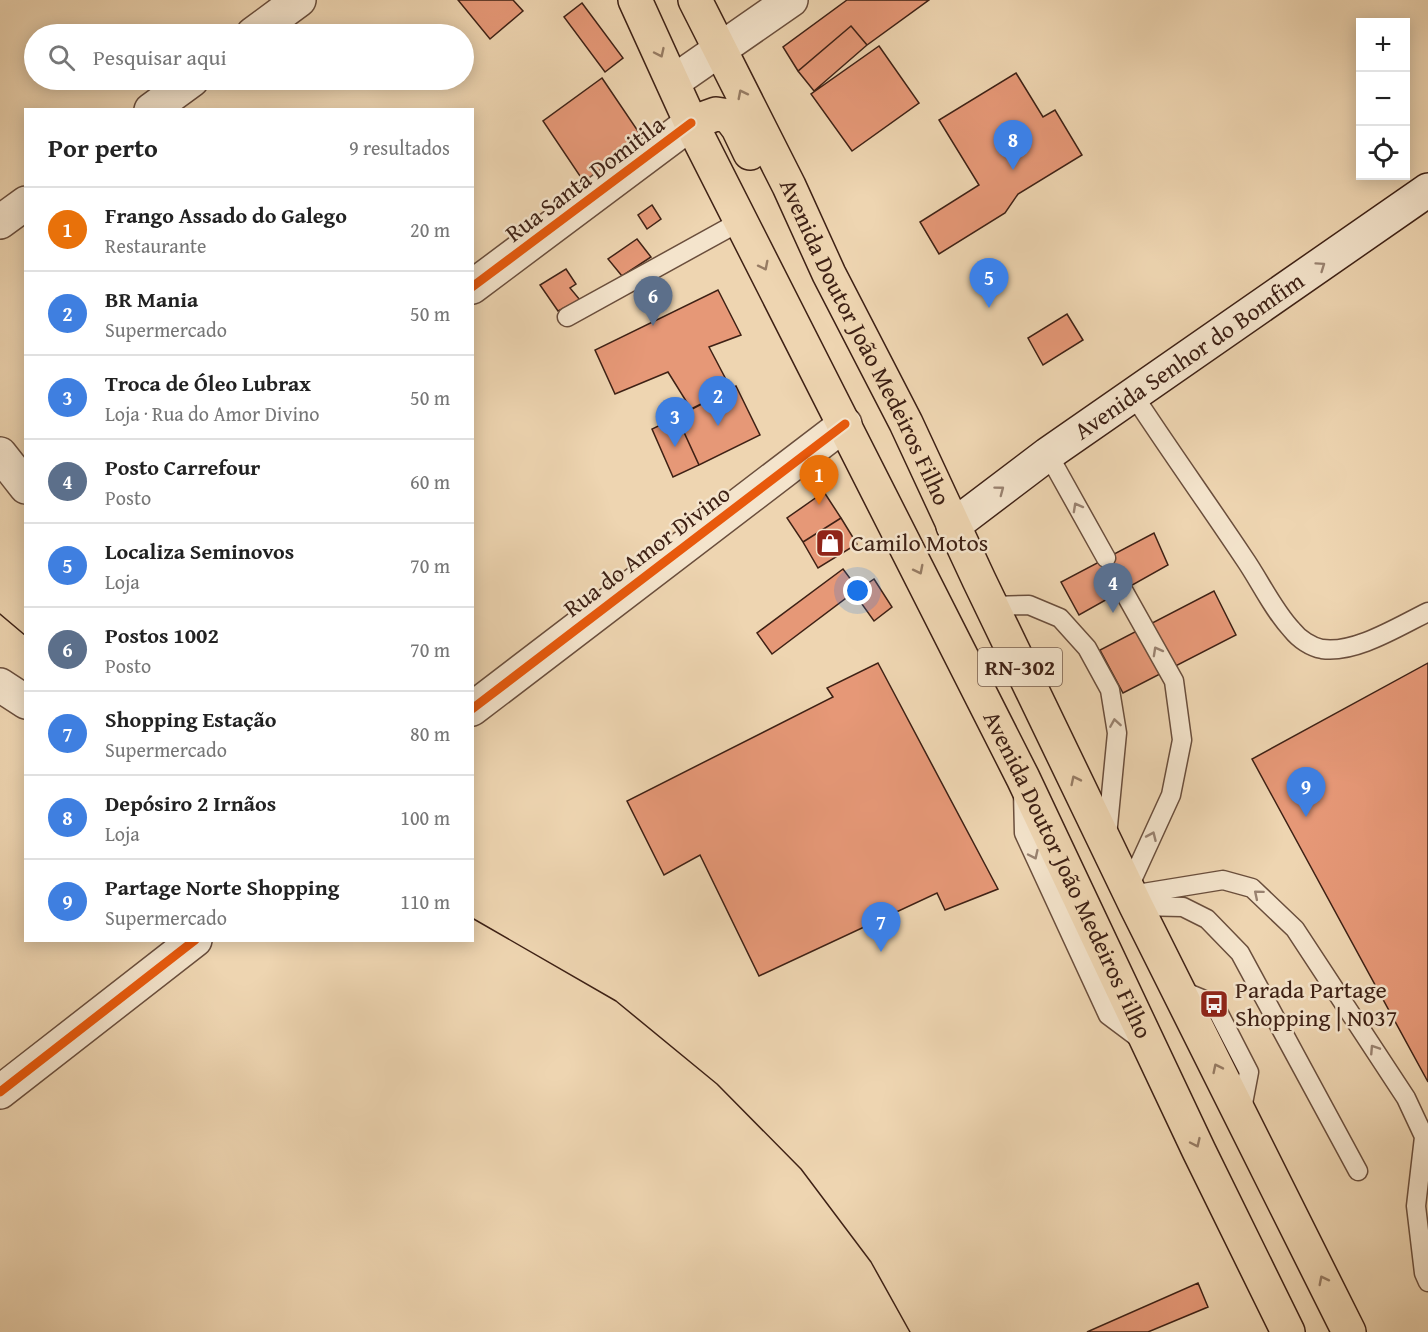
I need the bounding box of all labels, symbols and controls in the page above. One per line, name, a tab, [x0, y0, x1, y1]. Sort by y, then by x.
map controls	[1356, 18, 1410, 180]
button: +	[1356, 18, 1410, 72]
search box	[24, 24, 474, 90]
icon: search	[45, 41, 78, 74]
text: Pesquisar aqui	[93, 41, 227, 73]
one-way arrow	[652, 47, 664, 58]
button: −	[1356, 72, 1410, 126]
one-way arrow	[738, 90, 749, 101]
street label: Rua Santa Domitila	[498, 107, 672, 250]
pin: 8	[994, 120, 1032, 170]
button: locate	[1356, 126, 1410, 180]
text: Por perto	[48, 128, 158, 167]
text: 9 resultados	[349, 133, 450, 162]
street label: Avenida Doutor João Medeiros Filho	[771, 173, 960, 511]
text: Frango Assado do Galego	[105, 199, 347, 231]
text: 1	[62, 215, 73, 244]
text: 20 m	[410, 215, 450, 244]
text: Restaurante	[105, 231, 206, 260]
pin: 5	[970, 258, 1008, 308]
one-way arrow	[757, 259, 768, 270]
one-way arrow	[1314, 262, 1325, 273]
street label: Avenida Senhor do Bomfim	[1067, 263, 1311, 448]
pin: 6	[634, 276, 672, 326]
text: BR Mania	[105, 283, 198, 315]
text: 2	[62, 299, 73, 328]
text: 50 m	[410, 299, 450, 328]
text: Supermercado	[105, 315, 227, 344]
text: Troca de Óleo Lubrax	[105, 367, 311, 399]
pin: 2	[698, 376, 738, 426]
text: 3	[62, 383, 73, 412]
text: 50 m	[410, 383, 450, 412]
pin: 3	[656, 398, 694, 447]
text: Loja · Rua do Amor Divino	[105, 399, 319, 428]
text: Posto Carrefour	[105, 451, 260, 483]
pin: 1	[800, 456, 838, 505]
text: 4	[62, 467, 73, 496]
text: 60 m	[410, 467, 450, 496]
street label: Rua do Amor Divino	[556, 476, 738, 625]
text: Posto	[105, 483, 151, 512]
one-way arrow	[994, 487, 1005, 498]
one-way arrow	[1073, 503, 1084, 513]
place label: Camilo Motos	[851, 525, 988, 560]
shop icon: Camilo Motos	[814, 527, 846, 559]
text: Localiza Seminovos	[105, 535, 294, 567]
text: 5	[62, 551, 73, 580]
text: 70 m	[410, 551, 450, 580]
one-way arrow	[912, 564, 923, 575]
pin: 4	[1094, 564, 1132, 613]
text: Loja	[105, 567, 140, 596]
your location	[843, 576, 872, 605]
text: Postos 1002	[105, 619, 219, 651]
text: 6	[62, 635, 73, 664]
text: 70 m	[410, 635, 450, 664]
one-way arrow	[1153, 647, 1165, 657]
road number: RN-302	[978, 648, 1062, 686]
text: Posto	[105, 651, 151, 680]
text: Shopping Estação	[105, 703, 277, 735]
street label: Avenida Doutor João Medeiros Filho	[975, 705, 1161, 1044]
text: 7	[62, 719, 73, 748]
text: 80 m	[410, 719, 450, 748]
one-way arrow	[1110, 719, 1122, 728]
text: Supermercado	[105, 735, 227, 764]
pin: 9	[1286, 768, 1326, 817]
one-way arrow	[1071, 775, 1083, 786]
text: Depósiro 2 Irnãos	[105, 787, 276, 819]
text: 8	[62, 803, 73, 832]
text: 100 m	[400, 803, 450, 832]
text: Loja	[105, 819, 140, 848]
one-way arrow	[1145, 831, 1157, 842]
one-way arrow	[1027, 849, 1039, 860]
text: Partage Norte Shopping	[105, 871, 339, 903]
text: 9	[62, 887, 73, 916]
text: 110 m	[400, 887, 450, 916]
one-way arrow	[1253, 891, 1264, 902]
pin: 7	[862, 902, 900, 952]
text: Supermercado	[105, 903, 227, 932]
place label: Parada Partage Shopping | N037	[1235, 972, 1397, 1035]
bus stop icon: Parada Partage Shopping | N037	[1198, 988, 1230, 1020]
one-way arrow	[1370, 1045, 1381, 1056]
one-way arrow	[1213, 1063, 1225, 1074]
one-way arrow	[1188, 1136, 1200, 1147]
one-way arrow	[1319, 1275, 1330, 1286]

